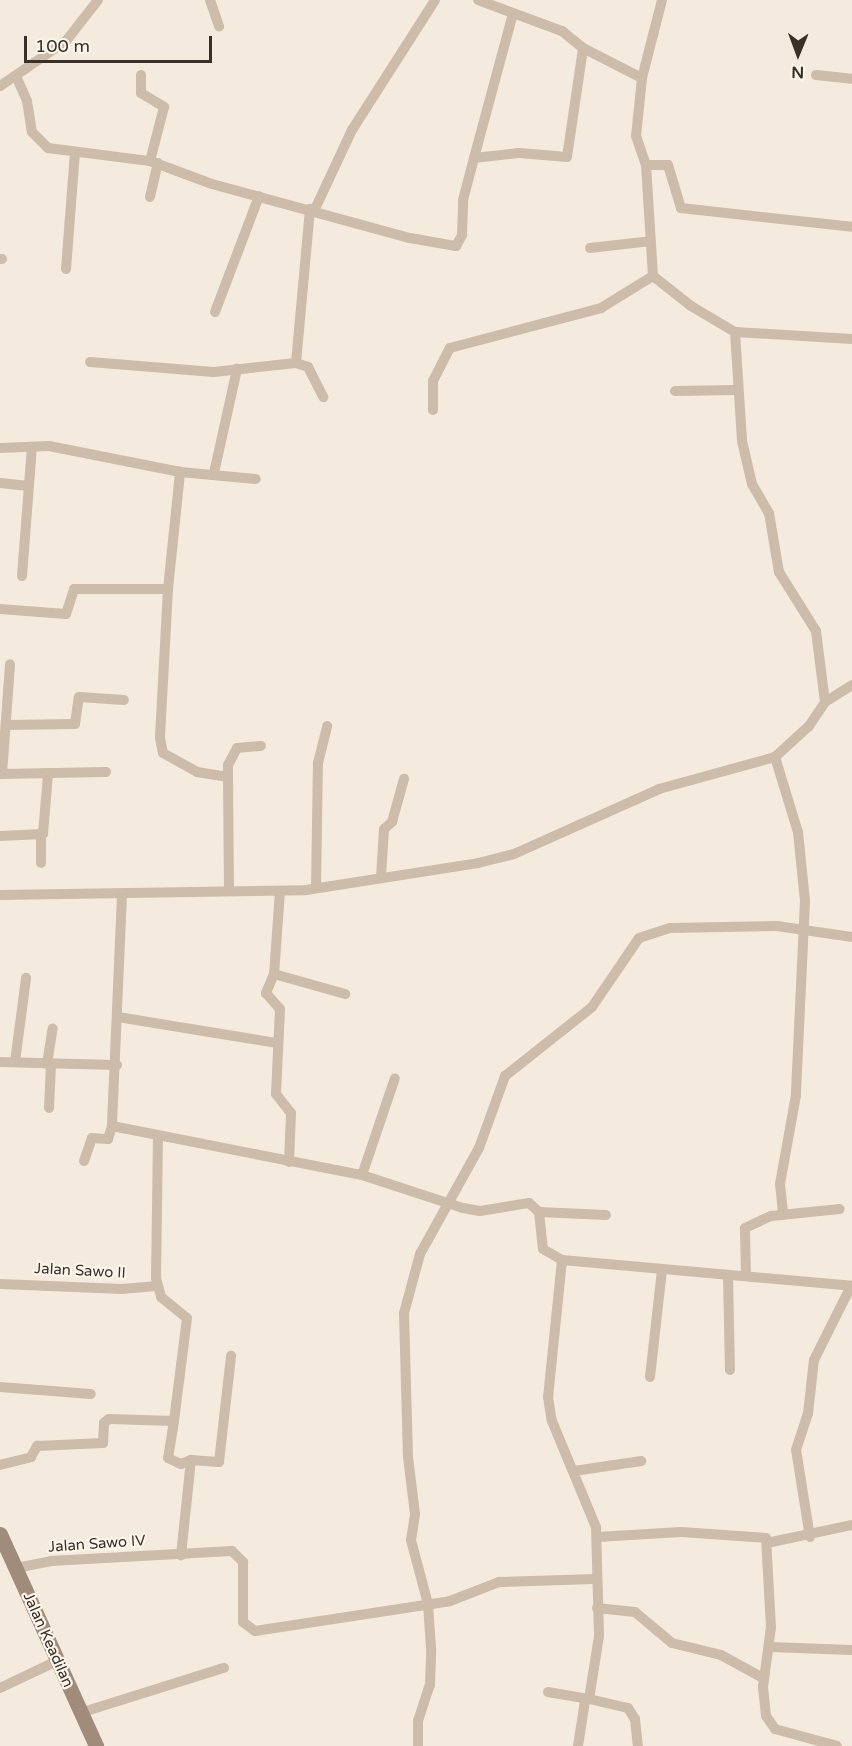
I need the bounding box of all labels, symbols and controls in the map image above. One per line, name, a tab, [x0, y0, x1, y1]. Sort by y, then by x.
scale bar	[27, 24, 214, 62]
north arrow	[768, 24, 828, 84]
text: 100 m	[35, 35, 90, 57]
text: N	[791, 62, 804, 82]
street label: Jalan Sawo II	[34, 1260, 126, 1282]
street label: Jalan Sawo IV	[48, 1532, 146, 1556]
street label: Jalan Keadilan	[19, 1590, 77, 1690]

